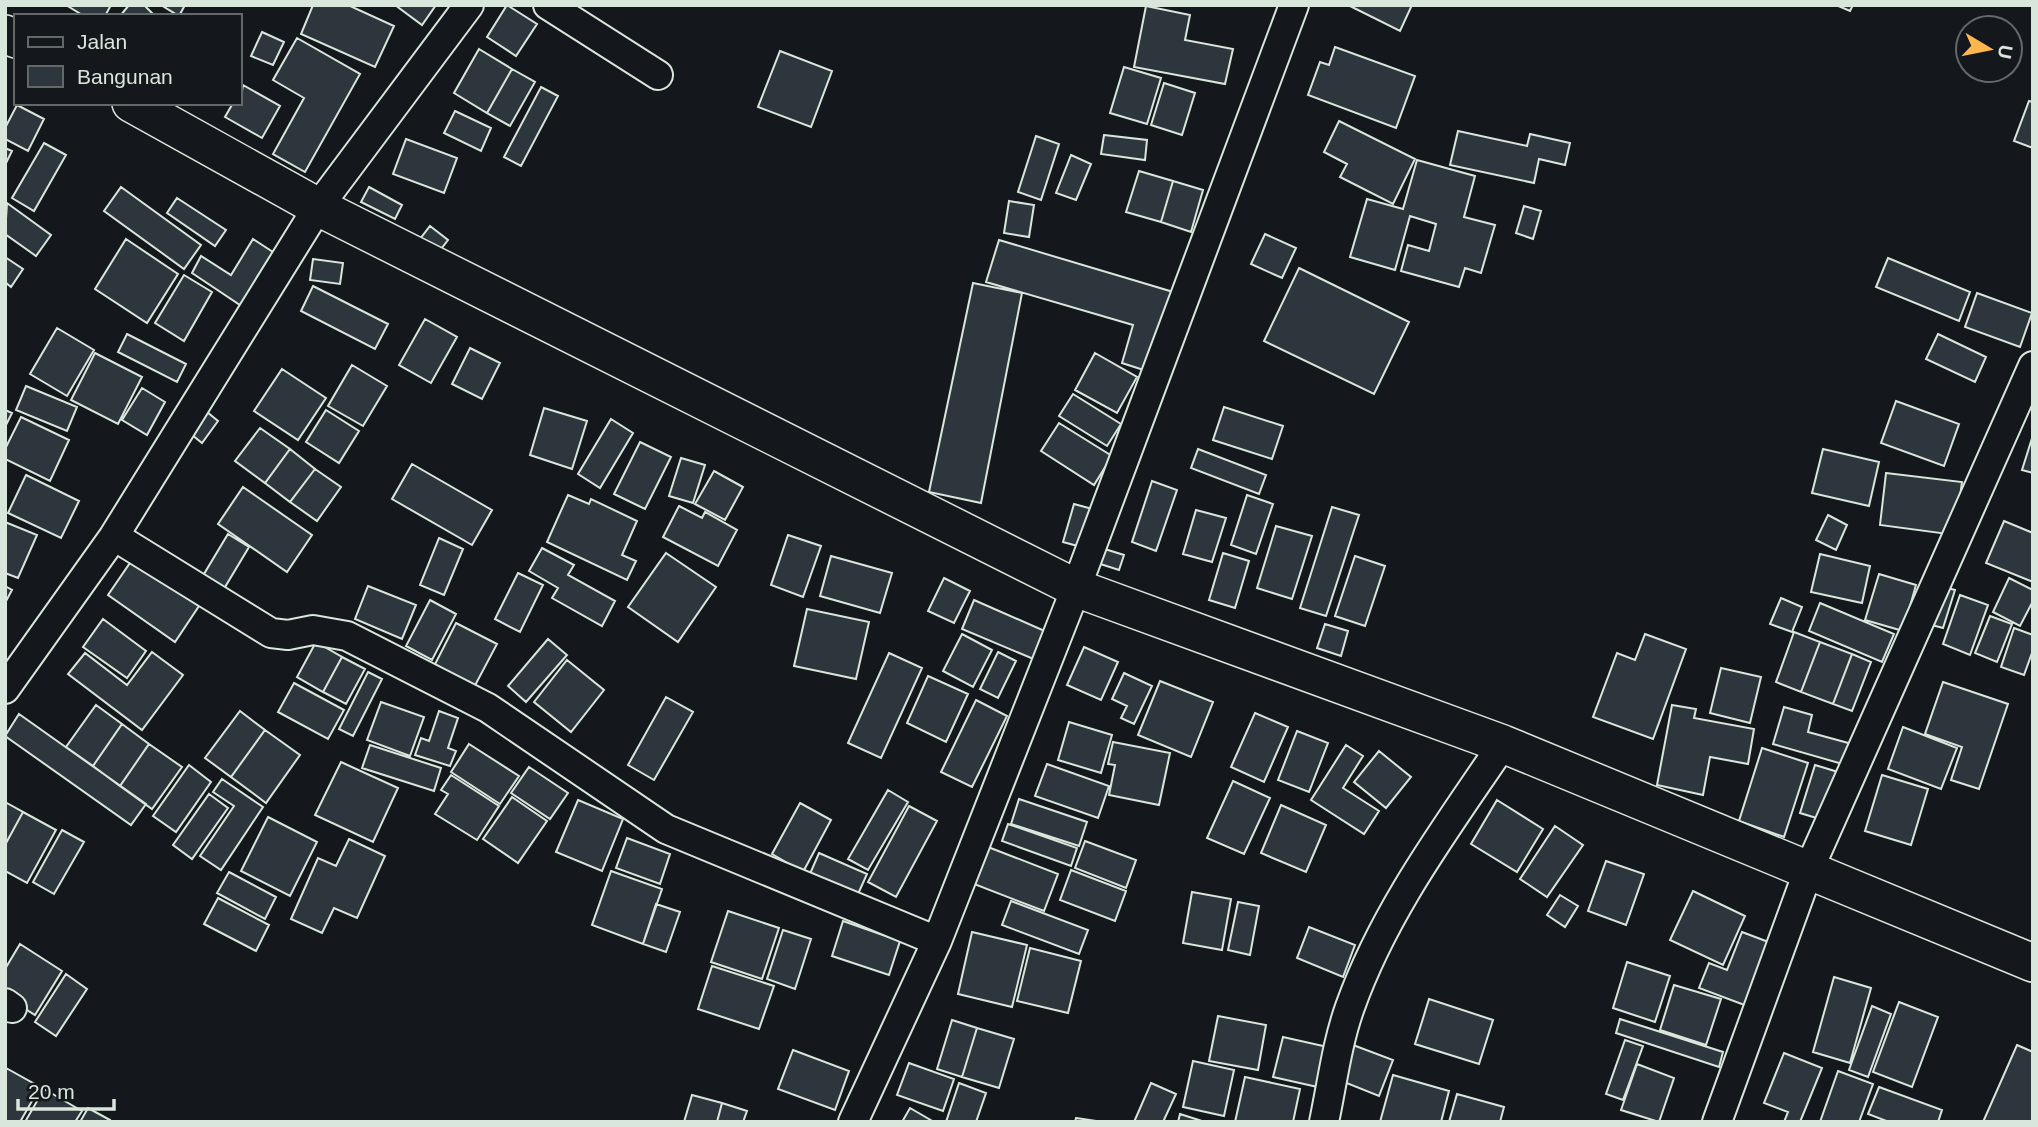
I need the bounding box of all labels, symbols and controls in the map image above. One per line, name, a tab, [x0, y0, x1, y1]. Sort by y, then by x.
legend	[14, 14, 242, 105]
north arrow	[1954, 14, 2024, 84]
text: Jalan	[77, 30, 127, 53]
text: U	[1994, 43, 2017, 60]
text: Bangunan	[77, 65, 173, 88]
scale bar	[18, 1068, 114, 1112]
text: 20 m	[28, 1080, 75, 1103]

